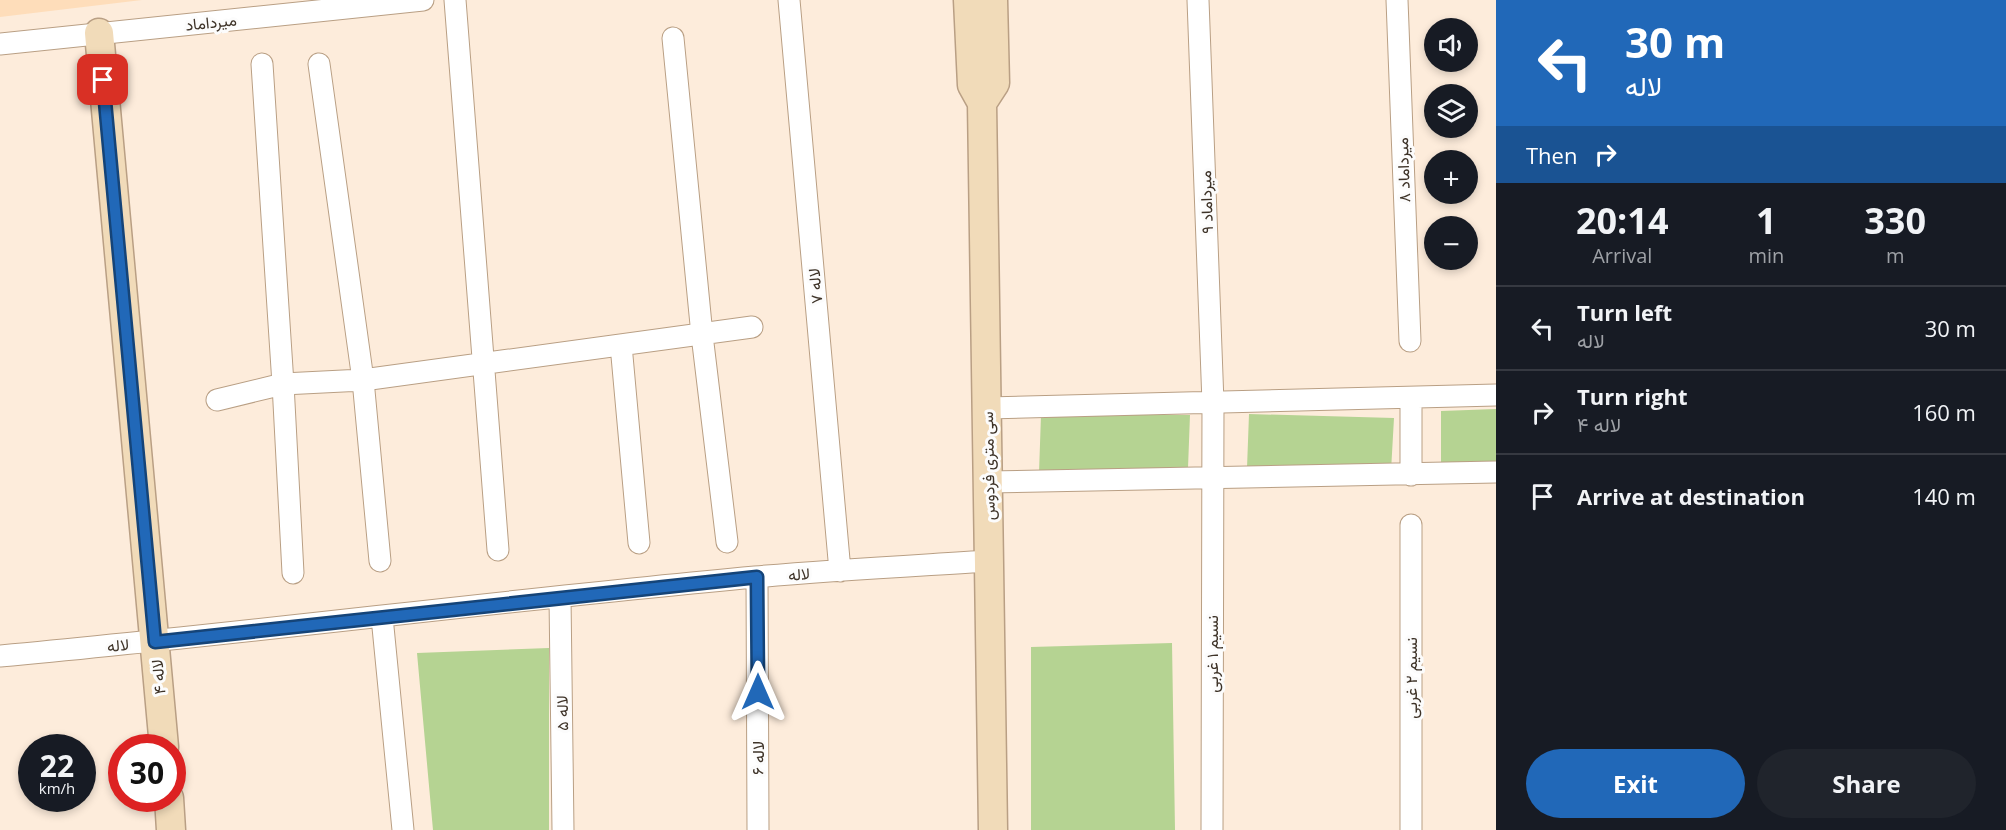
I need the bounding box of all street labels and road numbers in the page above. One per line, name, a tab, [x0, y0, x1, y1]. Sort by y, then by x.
street label: میرداماد	[184, 8, 238, 36]
street label: میرداماد ۸	[1391, 137, 1415, 203]
street label: میرداماد ۹	[1194, 170, 1218, 234]
street label: لاله ۷	[802, 267, 828, 305]
street label: سی متری فردوس	[976, 411, 1000, 521]
street label: لاله	[787, 562, 811, 586]
street label: نسیم ۱ غربی	[1201, 615, 1223, 693]
street label: لاله	[106, 633, 130, 657]
street label: نسیم ۲ غربی	[1400, 637, 1422, 719]
street label: لاله ۴	[146, 658, 170, 696]
street label: لاله ۵	[551, 695, 573, 731]
street label: لاله ۶	[747, 741, 769, 775]

